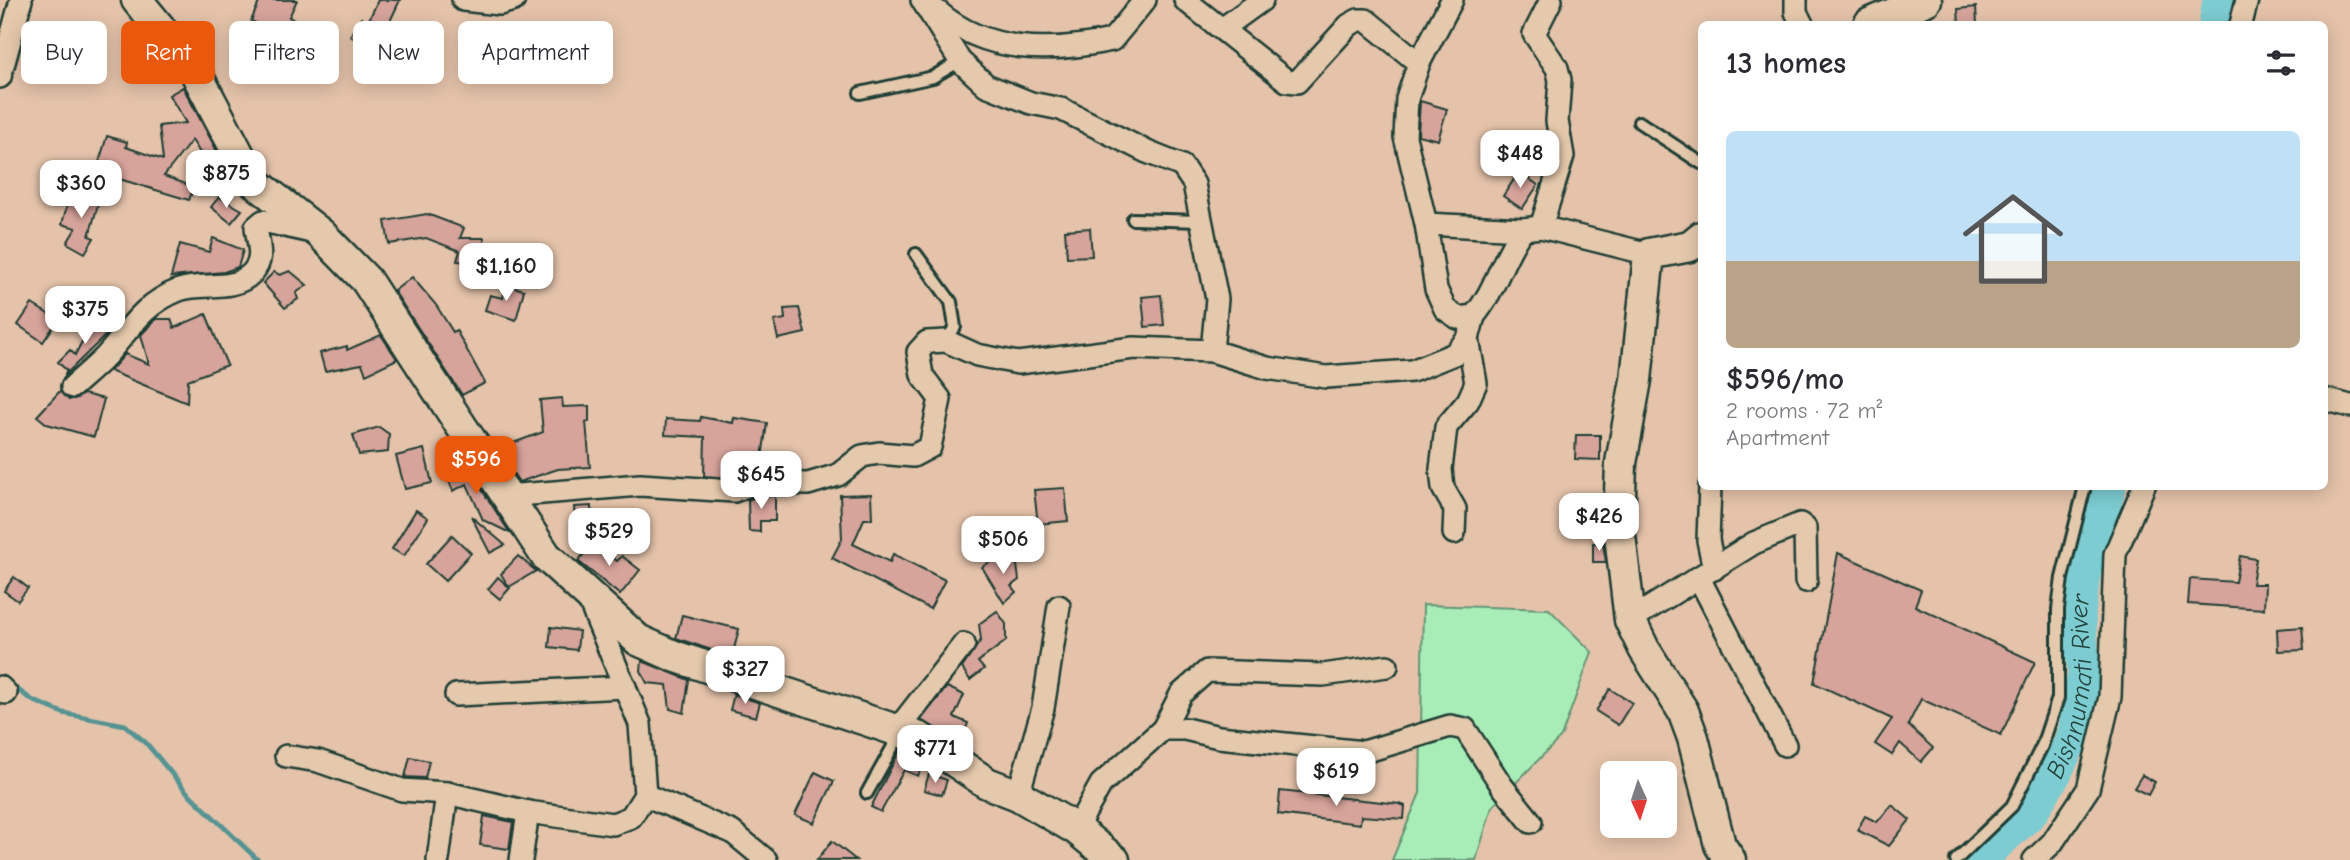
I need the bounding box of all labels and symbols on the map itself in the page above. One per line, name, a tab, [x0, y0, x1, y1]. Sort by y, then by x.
pin: $448	[1479, 130, 1561, 190]
pin: $875	[185, 150, 267, 210]
pin: $360	[40, 160, 122, 220]
pin: $1,160	[449, 244, 563, 303]
pin: $375	[44, 286, 126, 346]
pin: $596	[435, 436, 517, 496]
pin: $645	[720, 452, 802, 511]
pin: $426	[1558, 494, 1640, 553]
pin: $529	[568, 508, 650, 568]
pin: $506	[962, 516, 1044, 576]
water label: Bishnumati River	[2040, 591, 2099, 783]
pin: $327	[704, 646, 786, 706]
pin: $771	[894, 726, 976, 785]
pin: $619	[1295, 748, 1377, 808]
north arrow	[1600, 761, 1676, 838]

